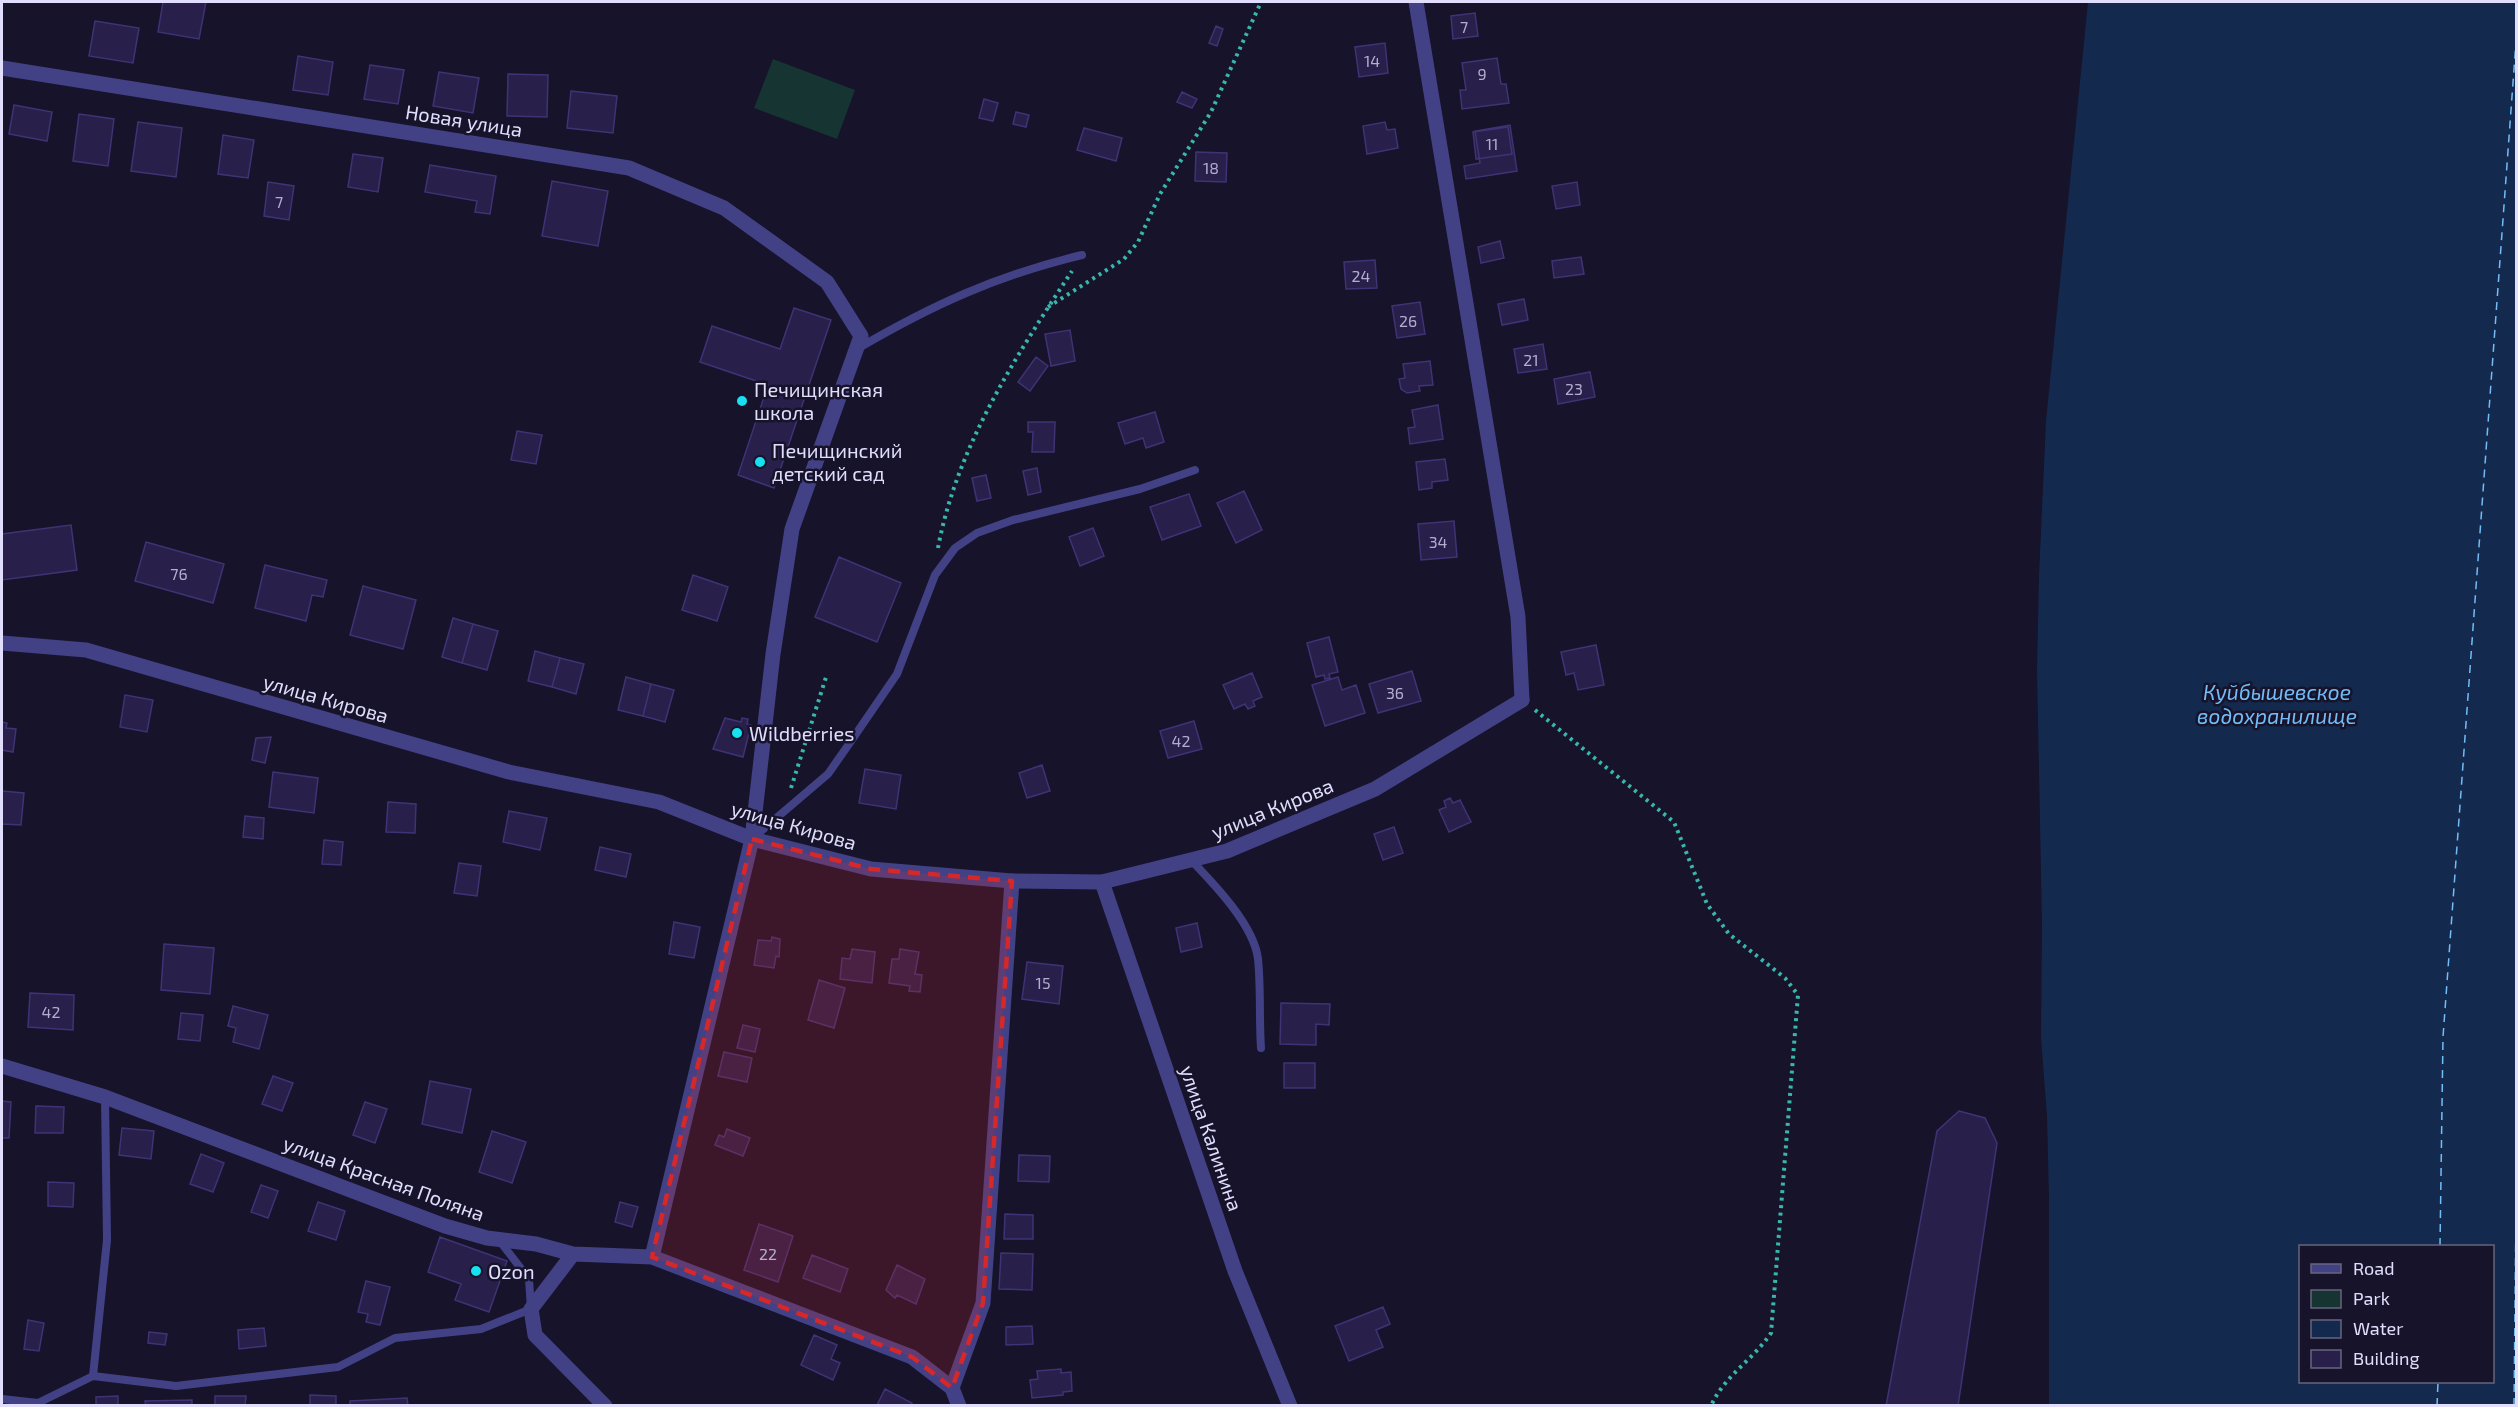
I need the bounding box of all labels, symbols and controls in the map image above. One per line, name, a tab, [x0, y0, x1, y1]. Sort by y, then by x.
house number: 7	[1460, 17, 1468, 36]
house number: 14	[1364, 51, 1380, 70]
house number: 9	[1477, 64, 1487, 83]
street label: Новая улица	[404, 99, 524, 142]
house number: 11	[1486, 134, 1498, 153]
house number: 18	[1203, 158, 1219, 177]
house number: 7	[275, 192, 283, 211]
house number: 24	[1352, 266, 1371, 285]
house number: 26	[1399, 311, 1417, 330]
house number: 21	[1523, 350, 1539, 369]
place label: Печищинская школа	[754, 377, 883, 424]
house number: 23	[1565, 379, 1583, 398]
marker: Печищинская школа	[735, 394, 749, 408]
place label: Печищинский детский сад	[772, 438, 903, 485]
marker: Печищинский детский сад	[753, 455, 767, 469]
house number: 34	[1429, 532, 1448, 551]
house number: 76	[170, 564, 188, 583]
street label: улица Кирова	[260, 669, 391, 728]
water label: Куйбышевское водохранилище	[2197, 679, 2357, 728]
house number: 36	[1386, 683, 1404, 702]
place label: Wildberries	[749, 721, 854, 745]
marker: Wildberries	[730, 726, 744, 740]
house number: 42	[1172, 731, 1190, 750]
street label: улица Кирова	[1208, 773, 1337, 844]
street label: улица Кирова	[728, 796, 859, 855]
house number: 15	[1036, 973, 1050, 992]
house number: 42	[42, 1002, 60, 1021]
street label: улица Калинина	[1175, 1062, 1248, 1214]
street label: улица Красная Поляна	[280, 1130, 488, 1227]
house number: 22	[759, 1244, 777, 1263]
legend	[2299, 1245, 2494, 1383]
text: Road	[2353, 1257, 2394, 1279]
place label: Ozon	[488, 1259, 535, 1283]
marker: Ozon	[469, 1264, 483, 1278]
text: Park	[2353, 1287, 2390, 1309]
text: Water	[2353, 1317, 2403, 1339]
text: Building	[2353, 1347, 2420, 1369]

